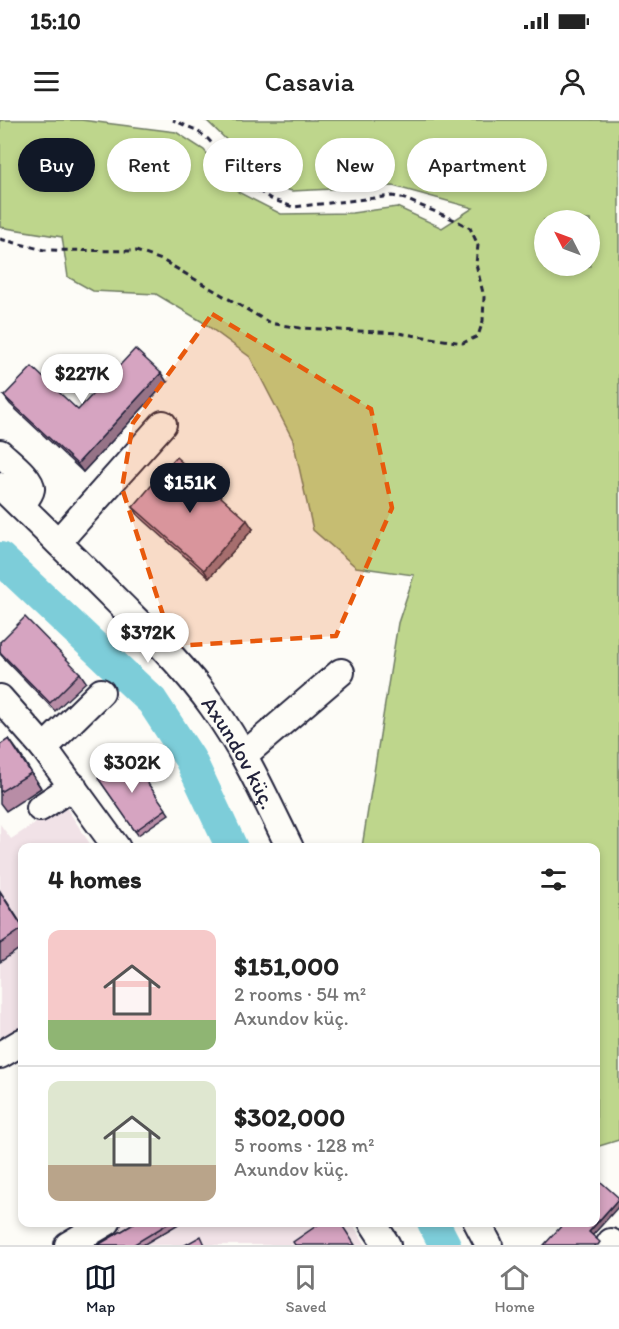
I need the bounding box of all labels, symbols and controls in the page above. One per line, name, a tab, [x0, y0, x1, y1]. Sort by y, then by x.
text: 15:10	[30, 8, 81, 35]
icon: menu	[30, 65, 63, 98]
text: Casavia	[264, 65, 355, 98]
icon: person	[556, 65, 589, 98]
chip: Buy	[18, 138, 95, 192]
chip: Rent	[107, 138, 191, 192]
chip: Filters	[203, 138, 303, 192]
chip: New	[315, 138, 395, 192]
chip: Apartment	[407, 138, 547, 192]
north arrow	[534, 210, 600, 276]
map controls	[534, 210, 600, 276]
pin: $227K	[40, 354, 124, 405]
text: $227K	[55, 361, 109, 385]
pin: $151K	[148, 463, 232, 514]
text: $151K	[164, 470, 216, 494]
pin: $372K	[106, 613, 190, 664]
text: $372K	[121, 620, 175, 644]
street label: Axundov küç.	[196, 691, 282, 813]
pin: $302K	[90, 743, 174, 794]
text: $302K	[104, 750, 160, 774]
text: 4 homes	[48, 863, 142, 895]
icon: filters	[537, 863, 570, 896]
text: $151,000	[234, 950, 339, 982]
icon: home	[96, 954, 168, 1026]
text: 2 rooms · 54 m²	[234, 982, 366, 1006]
text: Axundov küç.	[234, 1006, 349, 1030]
text: $302,000	[234, 1101, 345, 1133]
icon: home	[96, 1105, 168, 1177]
text: 5 rooms · 128 m²	[234, 1133, 375, 1157]
text: Axundov küç.	[234, 1157, 349, 1181]
tab: Map	[84, 1261, 117, 1316]
tab: Saved	[285, 1261, 326, 1316]
tab: Home	[495, 1261, 535, 1316]

